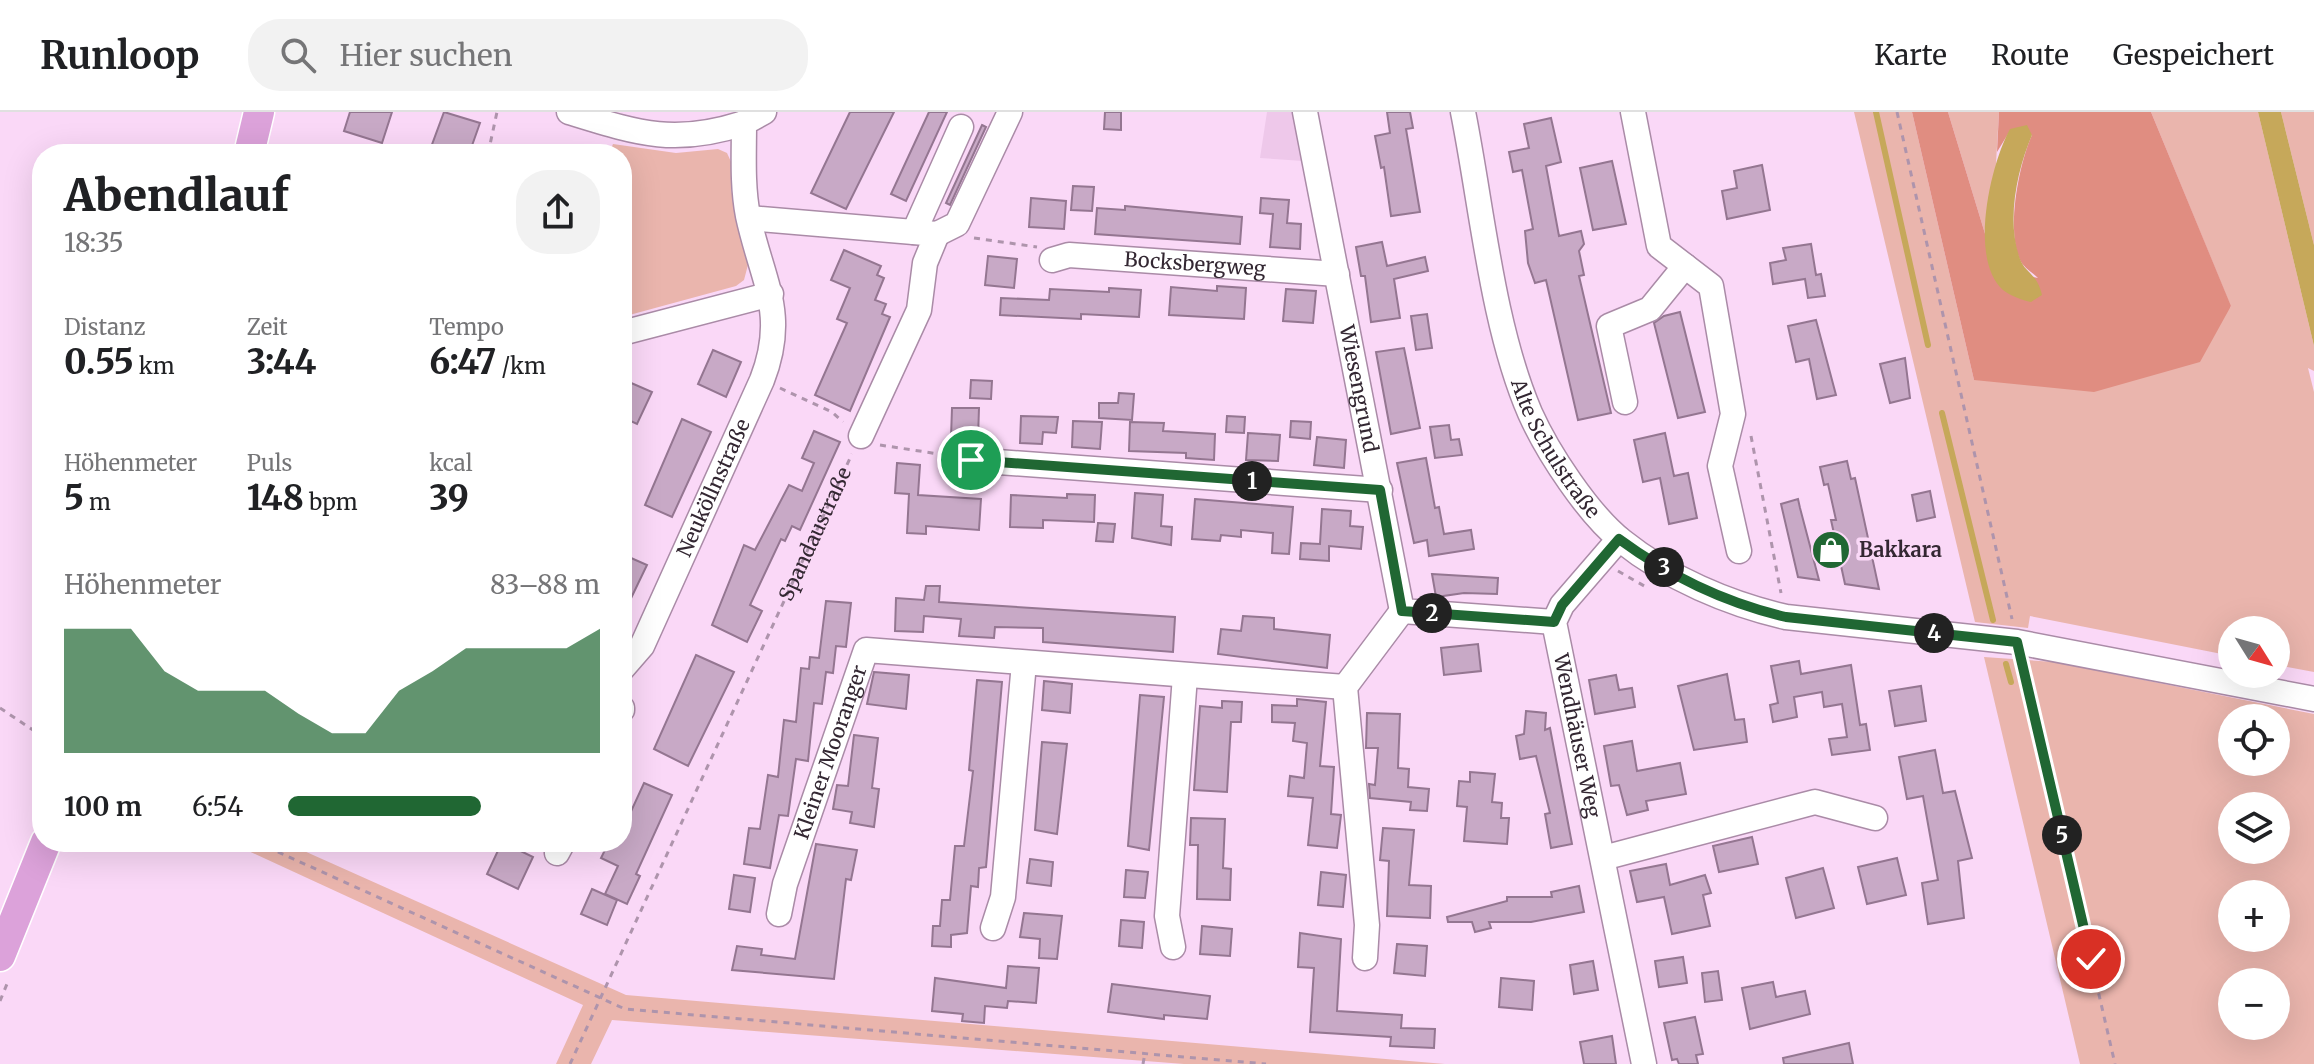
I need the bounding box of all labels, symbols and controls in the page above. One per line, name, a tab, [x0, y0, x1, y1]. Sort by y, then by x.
search box	[248, 19, 808, 91]
text: Runloop	[40, 32, 200, 79]
icon: search	[276, 33, 320, 77]
text: Hier suchen	[340, 36, 513, 74]
text: Karte	[1874, 37, 1947, 73]
text: Route	[1991, 37, 2069, 73]
text: Gespeichert	[2113, 37, 2274, 73]
text: Abendlauf	[64, 168, 289, 223]
button: share	[516, 170, 600, 254]
text: 18:35	[64, 226, 124, 259]
street label: Bocksbergweg	[1123, 246, 1267, 281]
text: Distanz	[64, 313, 145, 341]
text: Zeit	[247, 313, 288, 341]
text: Tempo	[429, 313, 504, 341]
street label: Wiesengrund	[1334, 322, 1384, 455]
text: 0.55	[64, 341, 134, 383]
text: 3:44	[247, 341, 316, 383]
text: 6:47	[429, 341, 496, 383]
text: km	[134, 352, 175, 380]
text: /km	[496, 352, 546, 380]
street label: Alte Schulstraße	[1506, 374, 1606, 523]
street label: Neuköllnstraße	[671, 415, 755, 561]
pin	[937, 426, 1005, 494]
icon: arrive	[949, 438, 993, 482]
text: Höhenmeter	[64, 449, 197, 477]
text: Puls	[247, 449, 292, 477]
text: kcal	[429, 449, 473, 477]
pin: 1	[1232, 461, 1272, 501]
street label: Spandaustraße	[773, 463, 856, 604]
text: 1	[1247, 467, 1257, 495]
text: 5	[64, 477, 84, 519]
text: 148	[247, 477, 304, 519]
text: 39	[429, 477, 469, 519]
text: m	[84, 488, 111, 516]
text: bpm	[304, 488, 358, 516]
shop icon: Bakkara	[1810, 529, 1852, 571]
place label: Bakkara	[1859, 537, 1942, 562]
pin: 3	[1644, 547, 1684, 587]
text: 3	[1658, 553, 1670, 581]
text: Höhenmeter	[64, 568, 222, 601]
text: 83–88 m	[490, 568, 600, 601]
pin: 2	[1412, 593, 1452, 633]
text: 2	[1426, 599, 1438, 627]
pin: 4	[1914, 613, 1954, 653]
north arrow	[2218, 616, 2290, 688]
map controls	[2218, 616, 2290, 1040]
text: 4	[1927, 619, 1941, 647]
street label: Wendhäuser Weg	[1549, 650, 1607, 820]
street label: Kleiner Mooranger	[788, 662, 872, 842]
button: locate	[2218, 704, 2290, 776]
text: 100 m	[64, 790, 142, 823]
text: 6:54	[192, 790, 243, 823]
button: layers	[2218, 792, 2290, 864]
pin: 5	[2042, 815, 2082, 855]
text: 5	[2056, 821, 2068, 849]
button: +	[2218, 880, 2290, 952]
pin	[2057, 925, 2125, 993]
icon: check	[2069, 937, 2113, 981]
button: −	[2218, 968, 2290, 1040]

